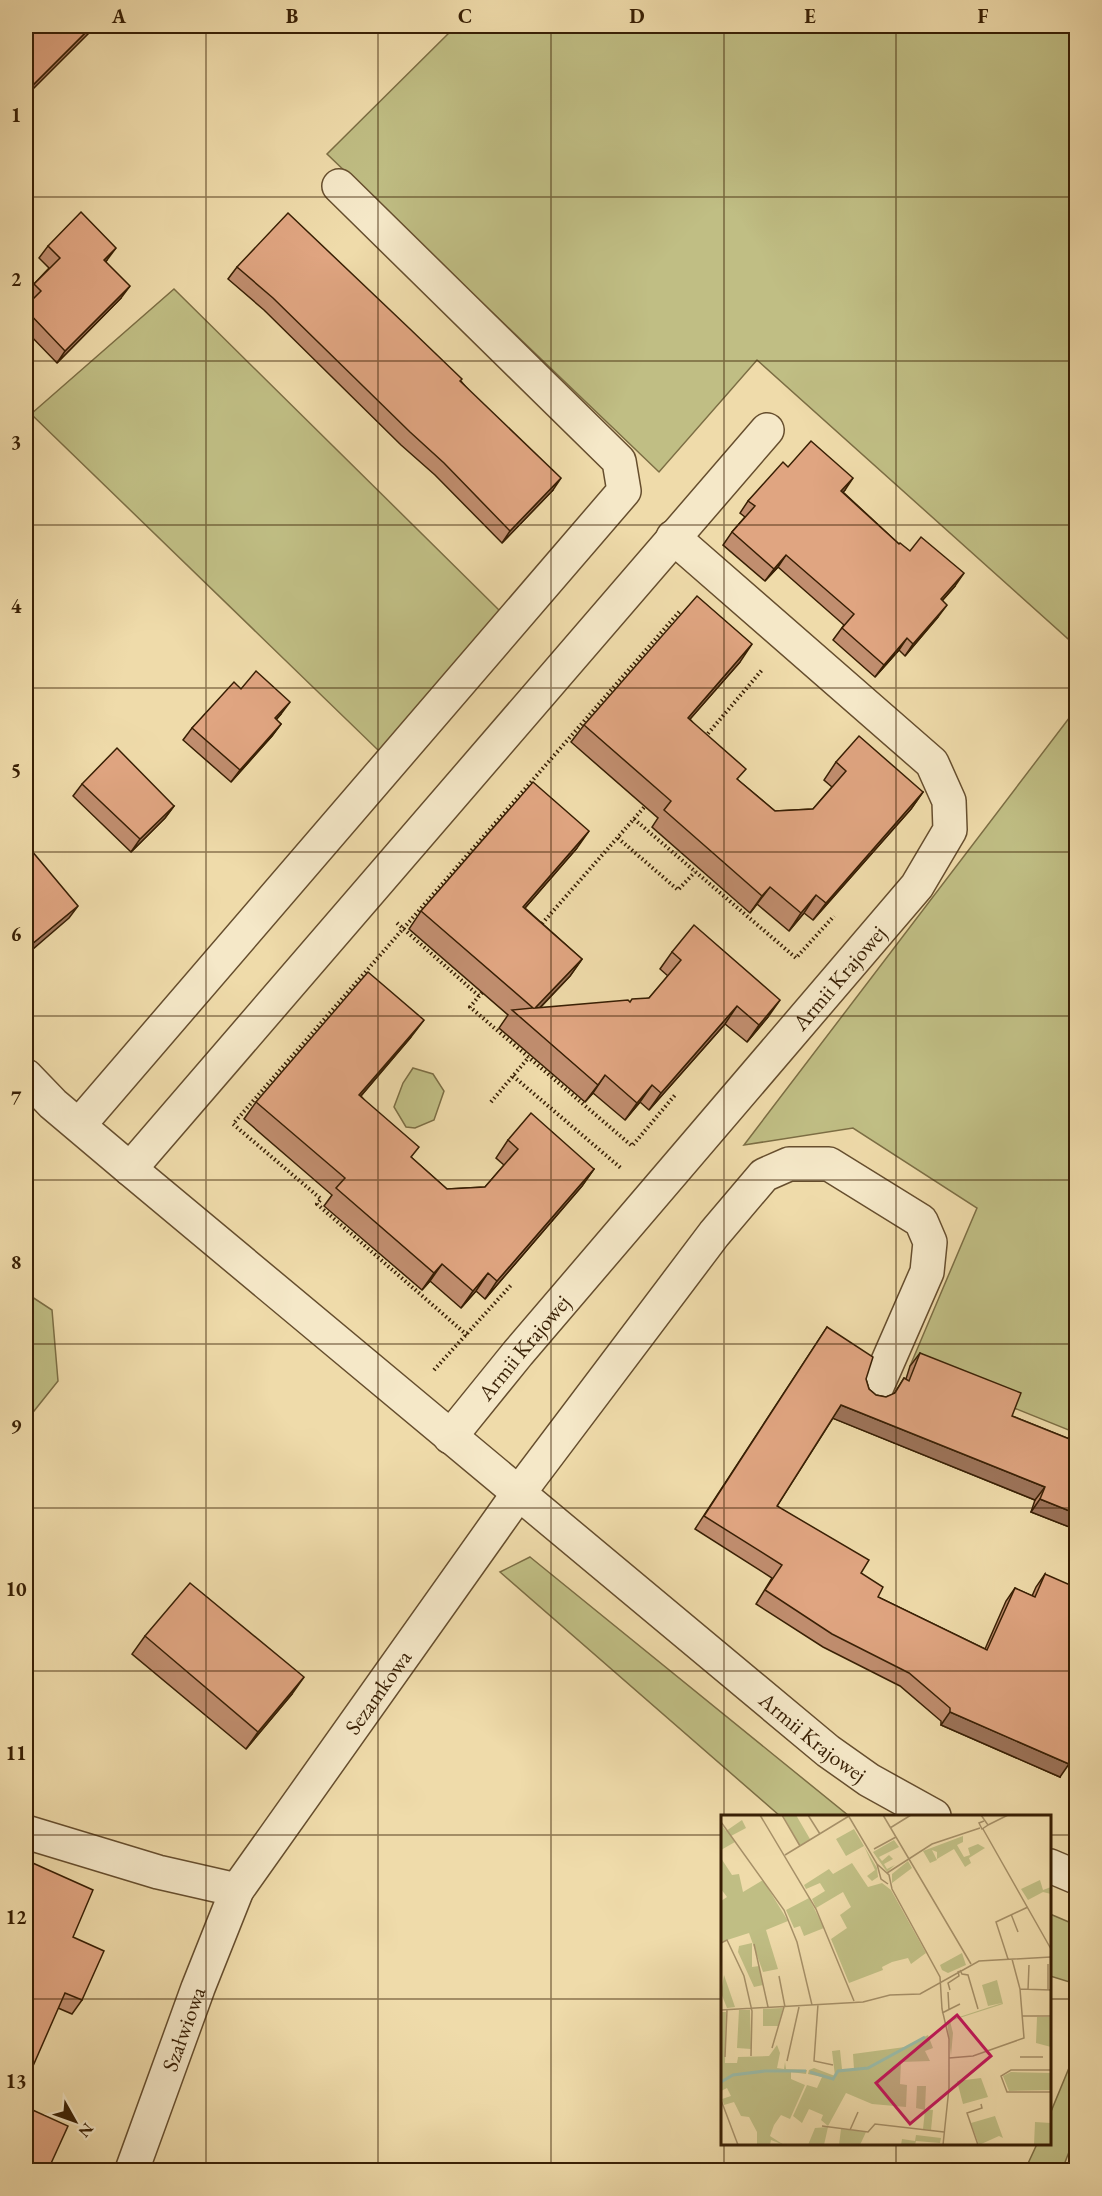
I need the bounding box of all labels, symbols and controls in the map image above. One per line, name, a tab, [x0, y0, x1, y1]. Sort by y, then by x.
text: A	[111, 3, 127, 29]
text: B	[286, 3, 298, 29]
text: C	[458, 3, 472, 29]
text: D	[629, 3, 645, 29]
text: E	[804, 3, 816, 29]
text: F	[978, 3, 989, 29]
text: 1	[11, 102, 21, 128]
text: 2	[11, 266, 22, 292]
text: 3	[11, 429, 21, 455]
text: 4	[11, 593, 22, 619]
text: 5	[11, 757, 21, 783]
street label: Armii Krajowej	[785, 919, 892, 1037]
text: 6	[11, 921, 22, 947]
text: 7	[11, 1085, 22, 1111]
text: 8	[11, 1249, 21, 1275]
street label: Armii Krajowej	[470, 1288, 576, 1407]
text: 9	[11, 1413, 22, 1439]
text: 10	[5, 1576, 27, 1602]
street label: Sezamkowa	[338, 1644, 418, 1740]
street label: Armii Krajowej	[753, 1685, 873, 1788]
text: 11	[5, 1740, 27, 1766]
inset map	[721, 1815, 1051, 2145]
text: 12	[5, 1904, 27, 1930]
street label: Szałwiowa	[154, 1982, 212, 2075]
text: 13	[5, 2068, 27, 2094]
north arrow	[45, 2091, 105, 2151]
text: N	[74, 2119, 98, 2142]

